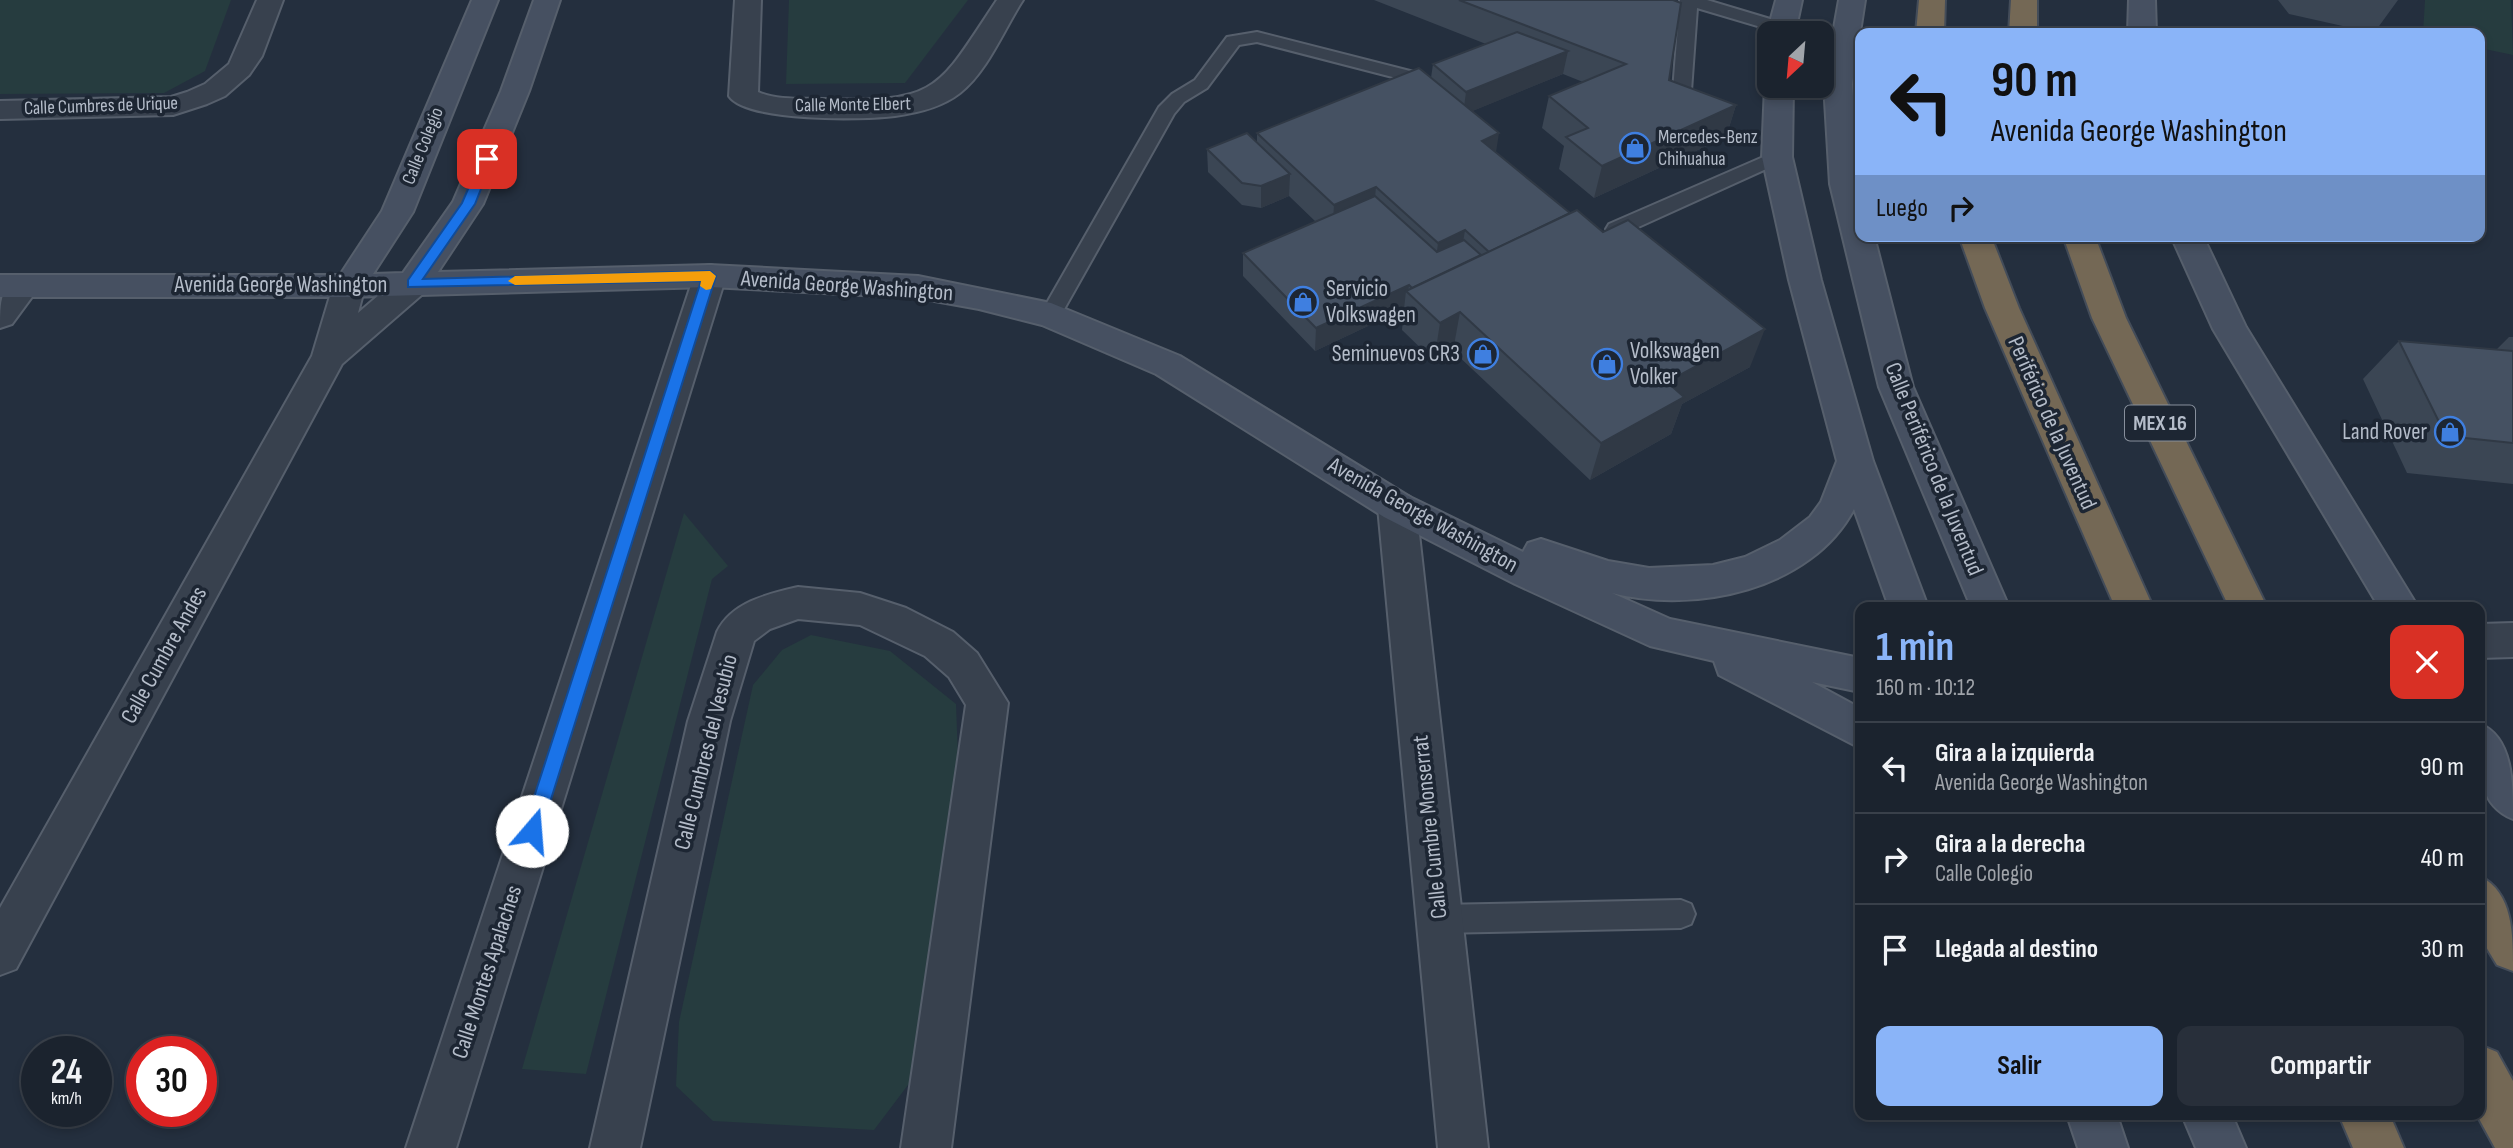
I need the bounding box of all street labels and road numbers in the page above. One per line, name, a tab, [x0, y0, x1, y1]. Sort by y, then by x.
street label: Calle Cumbres de Urique	[24, 92, 178, 120]
street label: Calle Monte Elbert	[795, 92, 911, 118]
street label: Calle Colegio	[397, 104, 449, 188]
street label: Avenida George Washington	[739, 265, 954, 307]
street label: Avenida George Washington	[174, 271, 387, 299]
street label: Periférico de la Juventud	[2001, 332, 2103, 514]
street label: Calle Periférico de la Juventud	[1878, 358, 1990, 580]
road number: MEX 16	[2125, 406, 2195, 440]
street label: Avenida George Washington	[1322, 451, 1523, 579]
street label: Calle Cumbre Andes	[115, 582, 213, 728]
street label: Calle Cumbres del Vesubio	[668, 651, 744, 853]
street label: Calle Cumbre Monserrat	[1406, 734, 1454, 920]
street label: Calle Montes Apalaches	[446, 882, 528, 1062]

